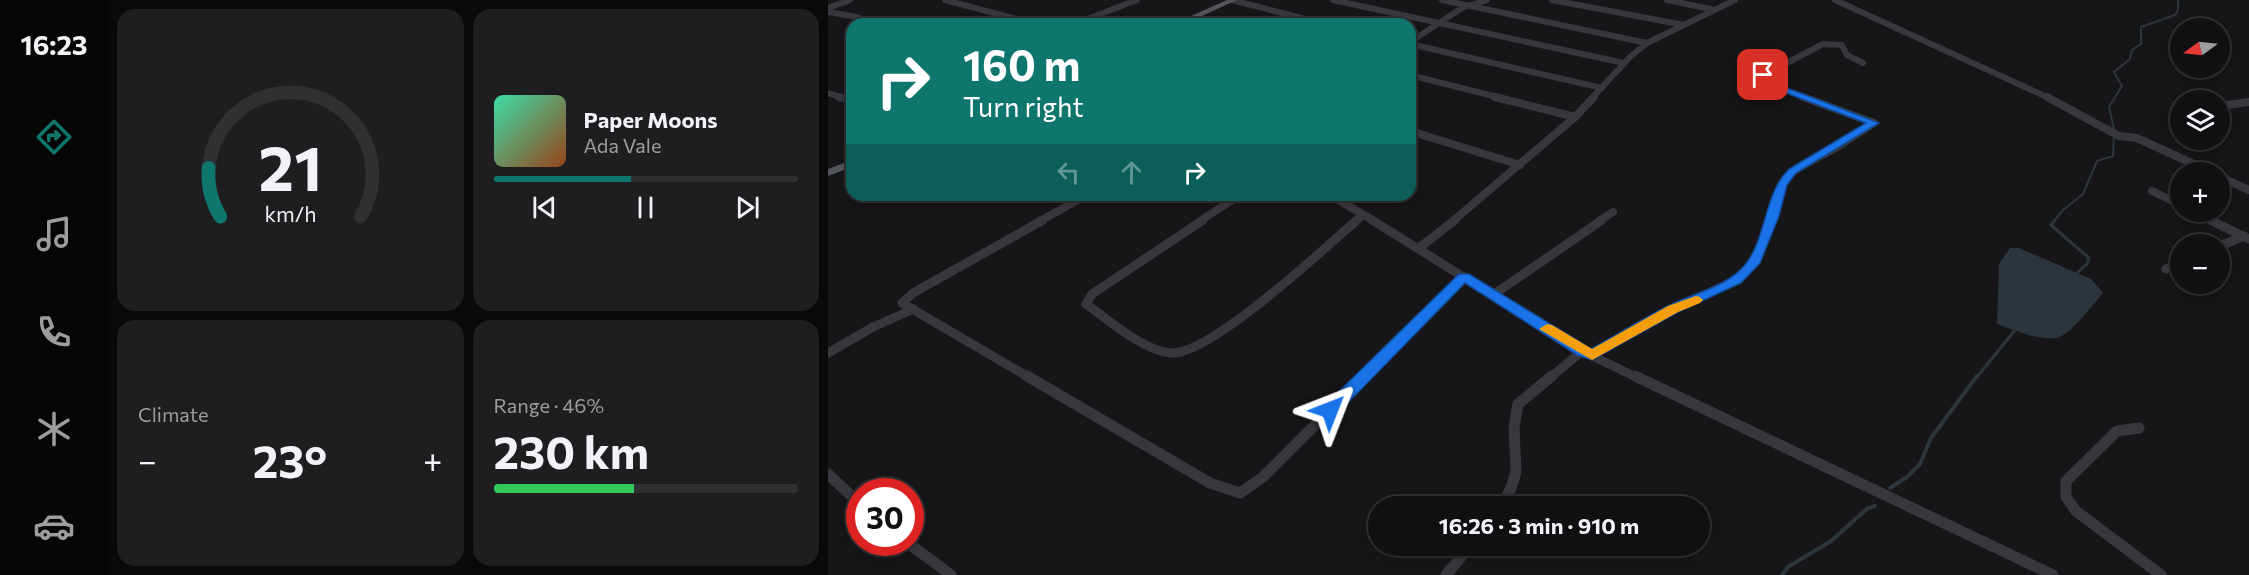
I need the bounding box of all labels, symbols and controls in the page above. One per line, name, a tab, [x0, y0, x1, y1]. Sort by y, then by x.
north arrow	[2170, 18, 2230, 78]
map controls	[2170, 18, 2230, 294]
text: 16:23	[20, 28, 88, 61]
text: 160 m	[963, 38, 1081, 90]
icon: right	[864, 42, 942, 120]
pin	[1737, 49, 1788, 100]
icon: arrive	[1746, 58, 1779, 91]
text: Turn right	[963, 90, 1083, 123]
button: layers	[2170, 90, 2230, 150]
text: Paper Moons	[584, 106, 718, 133]
icon: directions	[33, 116, 75, 158]
text: 21	[258, 128, 322, 204]
text: Ada Vale	[584, 133, 661, 157]
icon: left	[1052, 156, 1085, 189]
icon: ahead	[1115, 156, 1148, 189]
icon: right	[1178, 156, 1211, 189]
button: +	[2170, 162, 2230, 222]
icon: previous	[528, 191, 561, 224]
icon: pause	[629, 191, 662, 224]
icon: next	[731, 191, 764, 224]
text: km/h	[264, 200, 316, 226]
icon: music	[33, 213, 75, 255]
button: −	[2170, 234, 2230, 294]
icon: phone	[33, 311, 75, 353]
position arrow	[1298, 378, 1362, 442]
text: Range · 46%	[494, 393, 604, 417]
text: Climate	[138, 402, 208, 426]
icon: climate	[33, 408, 75, 450]
text: 230 km	[494, 423, 649, 478]
text: 23°	[253, 432, 327, 487]
text: −	[138, 439, 157, 480]
text: +	[423, 439, 442, 480]
speed limit sign: 30	[846, 478, 924, 556]
icon: car	[33, 505, 75, 547]
text: 16:26 · 3 min · 910 m	[1439, 512, 1639, 539]

